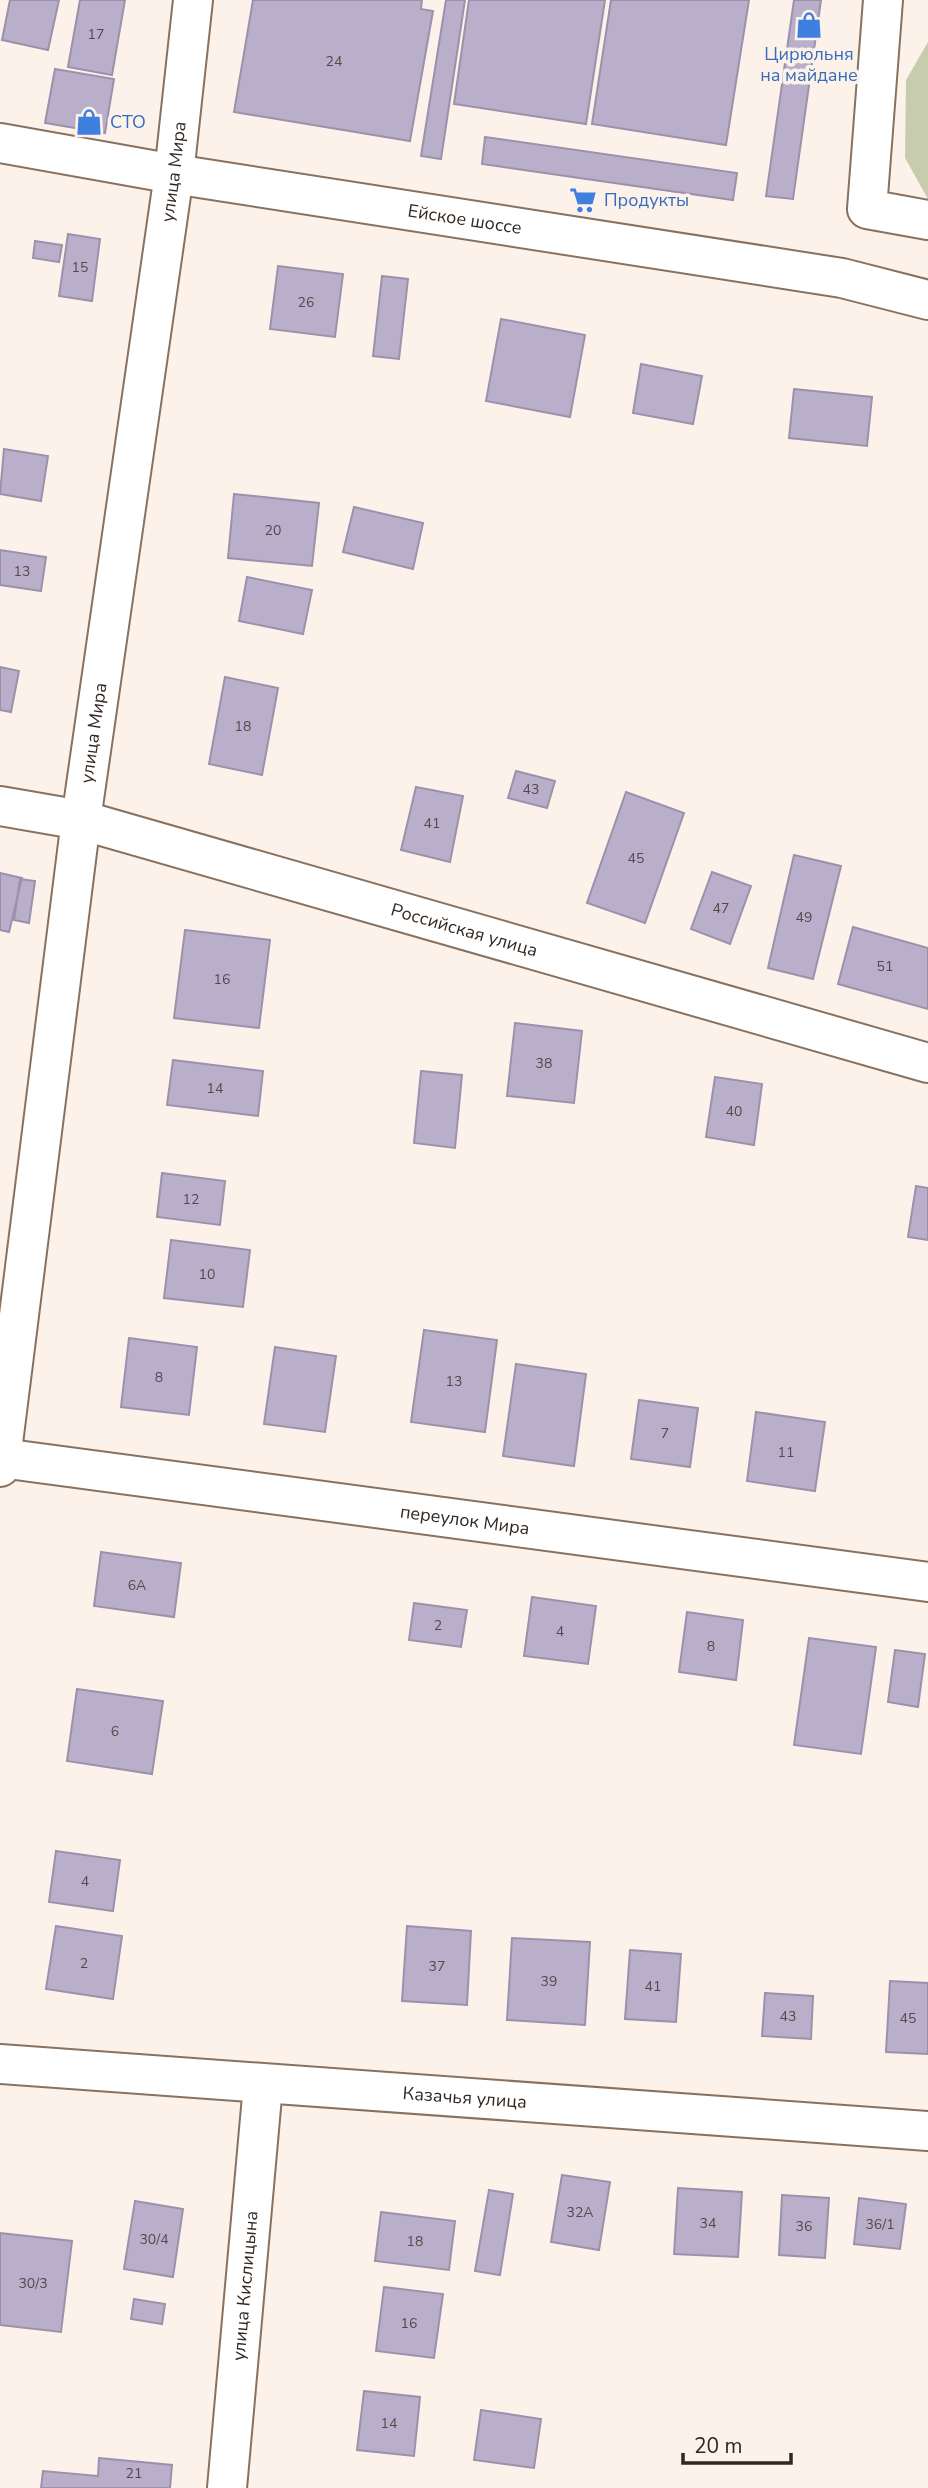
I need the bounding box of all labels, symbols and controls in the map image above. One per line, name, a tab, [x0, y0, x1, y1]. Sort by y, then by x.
shop icon: Цирюльня на майдане	[794, 10, 824, 40]
house number: 17	[88, 25, 104, 44]
place label: Цирюльня на майдане	[760, 42, 858, 87]
house number: 24	[326, 52, 342, 71]
shop icon: СТО	[74, 107, 104, 137]
place label: СТО	[110, 110, 146, 134]
street label: улица Мира	[155, 120, 192, 224]
supermarket icon: Продукты	[568, 185, 598, 215]
place label: Продукты	[604, 188, 689, 212]
street label: Ейское шоссе	[406, 199, 523, 240]
house number: 15	[72, 258, 88, 277]
house number: 26	[298, 293, 314, 312]
house number: 20	[265, 521, 281, 540]
house number: 13	[14, 562, 30, 581]
street label: улица Мира	[74, 681, 113, 785]
house number: 18	[235, 717, 251, 736]
house number: 43	[523, 780, 539, 799]
house number: 41	[424, 814, 440, 833]
house number: 45	[628, 849, 644, 868]
street label: Российская улица	[388, 898, 541, 962]
house number: 47	[713, 899, 729, 918]
house number: 49	[796, 908, 812, 927]
house number: 51	[877, 957, 893, 976]
house number: 16	[214, 970, 230, 989]
house number: 38	[536, 1054, 552, 1073]
house number: 14	[207, 1079, 223, 1098]
house number: 40	[726, 1102, 742, 1121]
house number: 12	[183, 1190, 199, 1209]
house number: 10	[199, 1265, 215, 1284]
house number: 8	[155, 1368, 163, 1387]
house number: 13	[446, 1372, 462, 1391]
house number: 7	[661, 1424, 669, 1443]
house number: 11	[778, 1443, 794, 1462]
street label: переулок Мира	[399, 1499, 531, 1541]
house number: 6А	[128, 1576, 146, 1595]
house number: 2	[434, 1616, 442, 1635]
house number: 4	[556, 1622, 564, 1641]
house number: 8	[707, 1637, 715, 1656]
house number: 6	[111, 1722, 119, 1741]
house number: 4	[81, 1872, 89, 1891]
house number: 2	[80, 1954, 88, 1973]
house number: 37	[429, 1957, 445, 1976]
house number: 39	[541, 1972, 557, 1991]
house number: 41	[645, 1977, 661, 1996]
house number: 43	[780, 2007, 796, 2026]
house number: 45	[900, 2009, 916, 2028]
street label: Казачья улица	[402, 2081, 528, 2114]
house number: 32А	[566, 2203, 594, 2222]
street label: улица Кислицына	[226, 2210, 264, 2362]
house number: 34	[700, 2214, 716, 2233]
house number: 36/1	[865, 2215, 895, 2234]
house number: 36	[796, 2217, 812, 2236]
house number: 30/4	[139, 2230, 169, 2249]
house number: 18	[407, 2232, 423, 2251]
house number: 30/3	[18, 2274, 48, 2293]
house number: 16	[401, 2314, 417, 2333]
house number: 14	[381, 2414, 397, 2433]
scale bar	[683, 2422, 792, 2466]
text: 20 m	[694, 2432, 743, 2460]
house number: 21	[126, 2464, 142, 2483]

